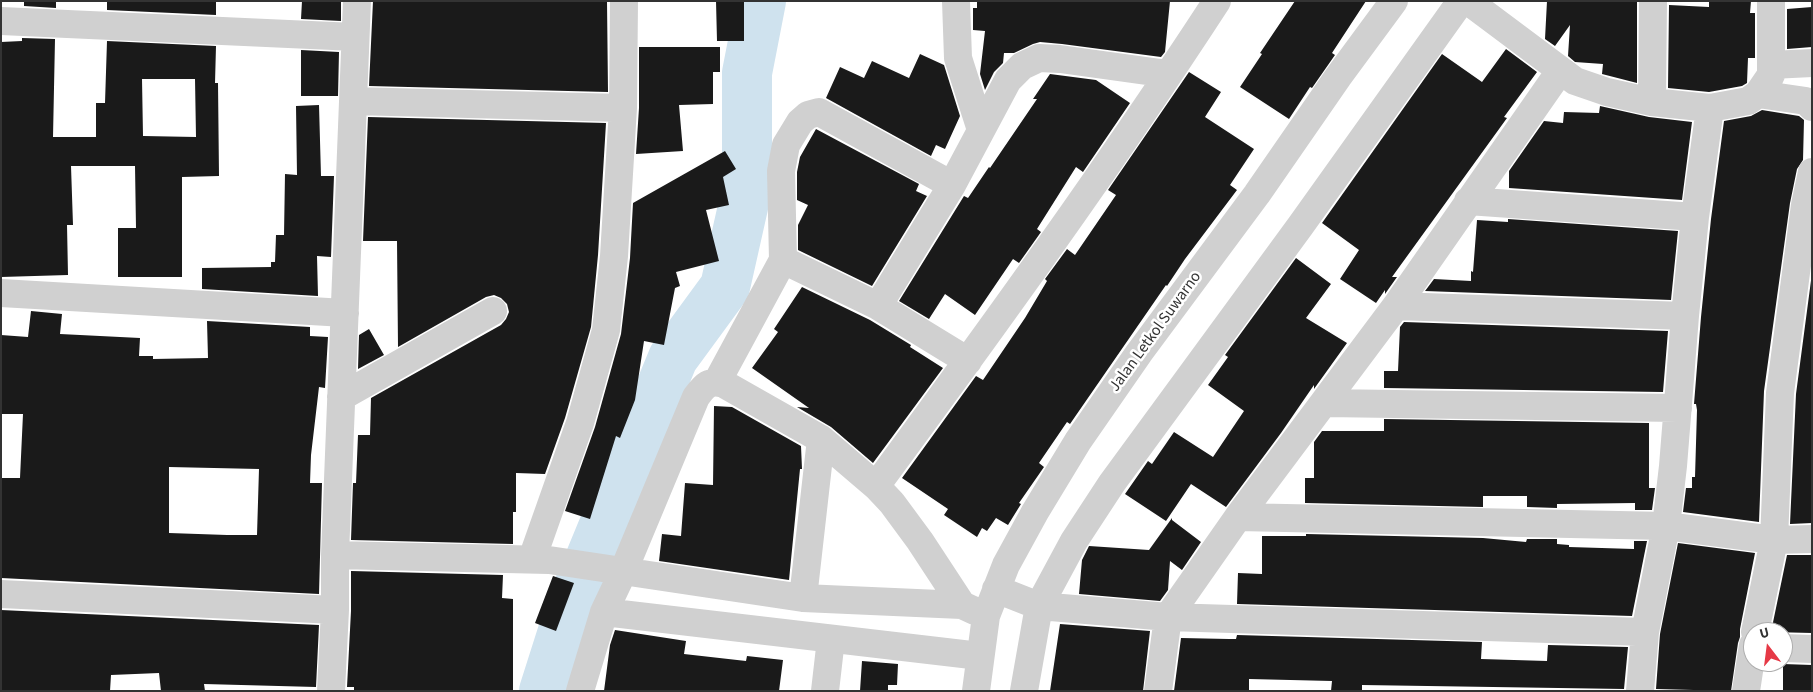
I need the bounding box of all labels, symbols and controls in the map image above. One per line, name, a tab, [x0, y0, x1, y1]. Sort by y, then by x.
street label: Jalan Letkol Suwarno	[1106, 268, 1206, 396]
north arrow	[1743, 622, 1793, 672]
text: U	[1757, 623, 1771, 644]

